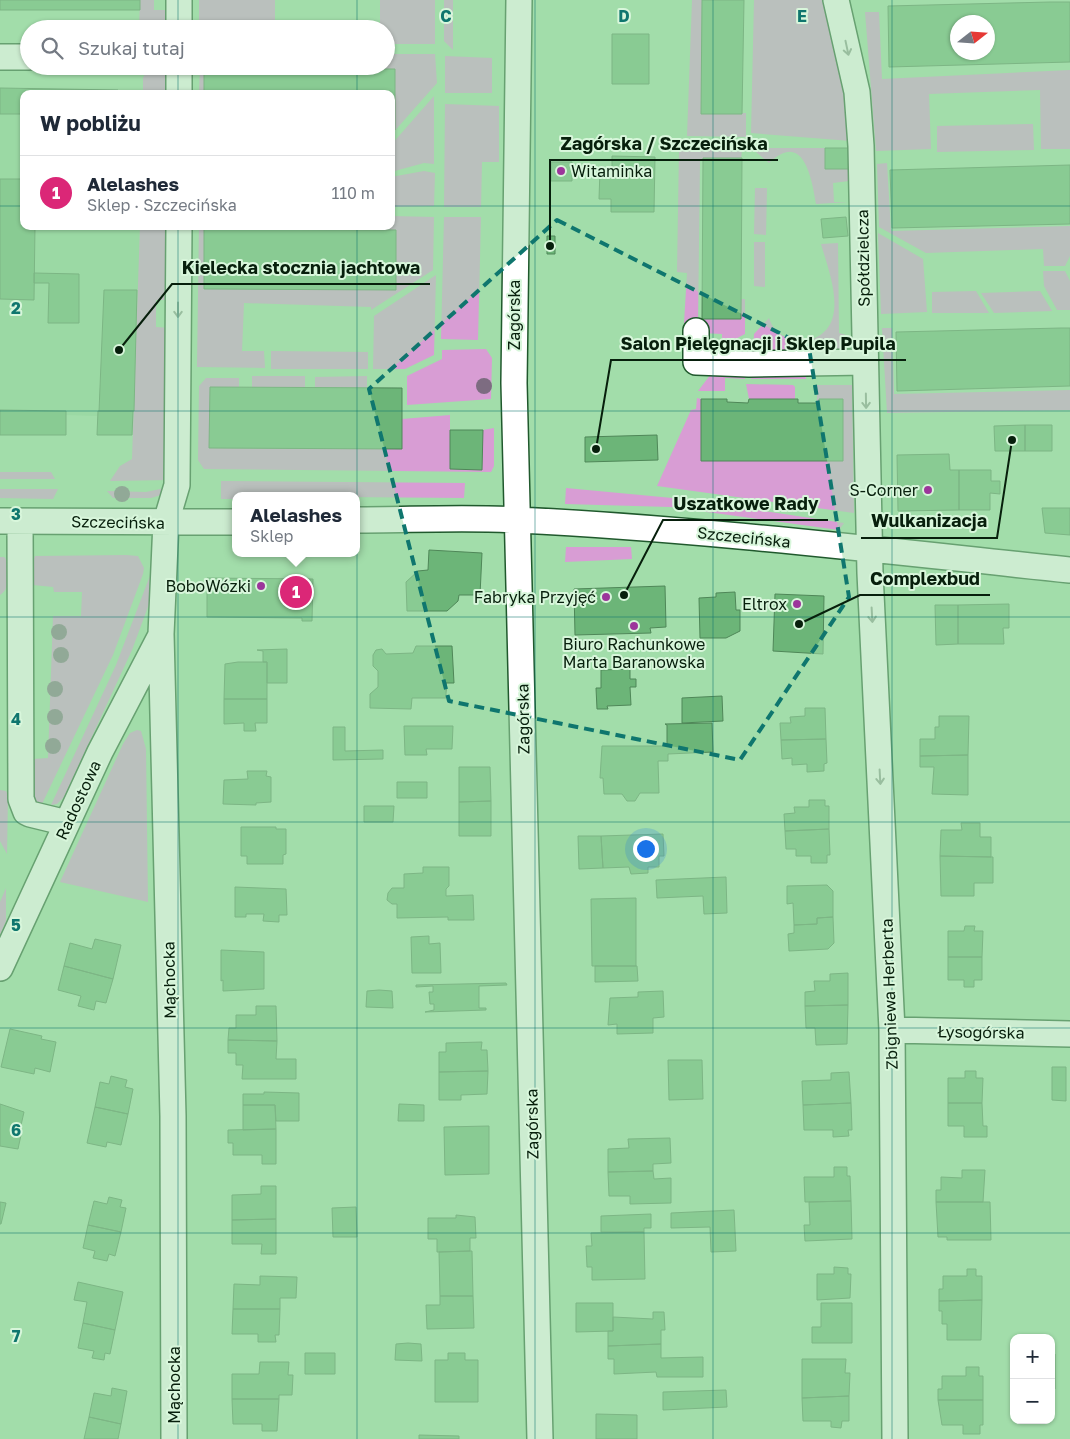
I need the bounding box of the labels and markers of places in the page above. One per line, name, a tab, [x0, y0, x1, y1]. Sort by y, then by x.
callout: Zagórska / Szczecińska	[550, 127, 778, 160]
place label: Witaminka	[571, 161, 652, 181]
marker: Witaminka	[555, 165, 567, 177]
callout: Kielecka stocznia jachtowa	[172, 251, 430, 284]
callout: Salon Pielęgnacji i Sklep Pupila	[611, 327, 906, 360]
place label: S-Corner	[850, 480, 918, 500]
marker: S-Corner	[922, 484, 934, 496]
callout: Uszatkowe Rady	[663, 487, 828, 520]
callout: Wulkanizacja	[861, 505, 997, 538]
callout: Complexbud	[860, 562, 990, 595]
pin: 1	[280, 573, 312, 611]
place label: BoboWózki	[165, 576, 251, 596]
marker: BoboWózki	[255, 580, 267, 592]
place label: Fabryka Przyjęć	[474, 587, 596, 607]
marker: Fabryka Przyjęć	[600, 591, 612, 603]
place label: Eltrox	[742, 594, 787, 614]
marker: Eltrox	[791, 598, 803, 610]
marker: Biuro Rachunkowe Marta Baranowska	[628, 620, 640, 632]
place label: Biuro Rachunkowe Marta Baranowska	[563, 634, 705, 672]

